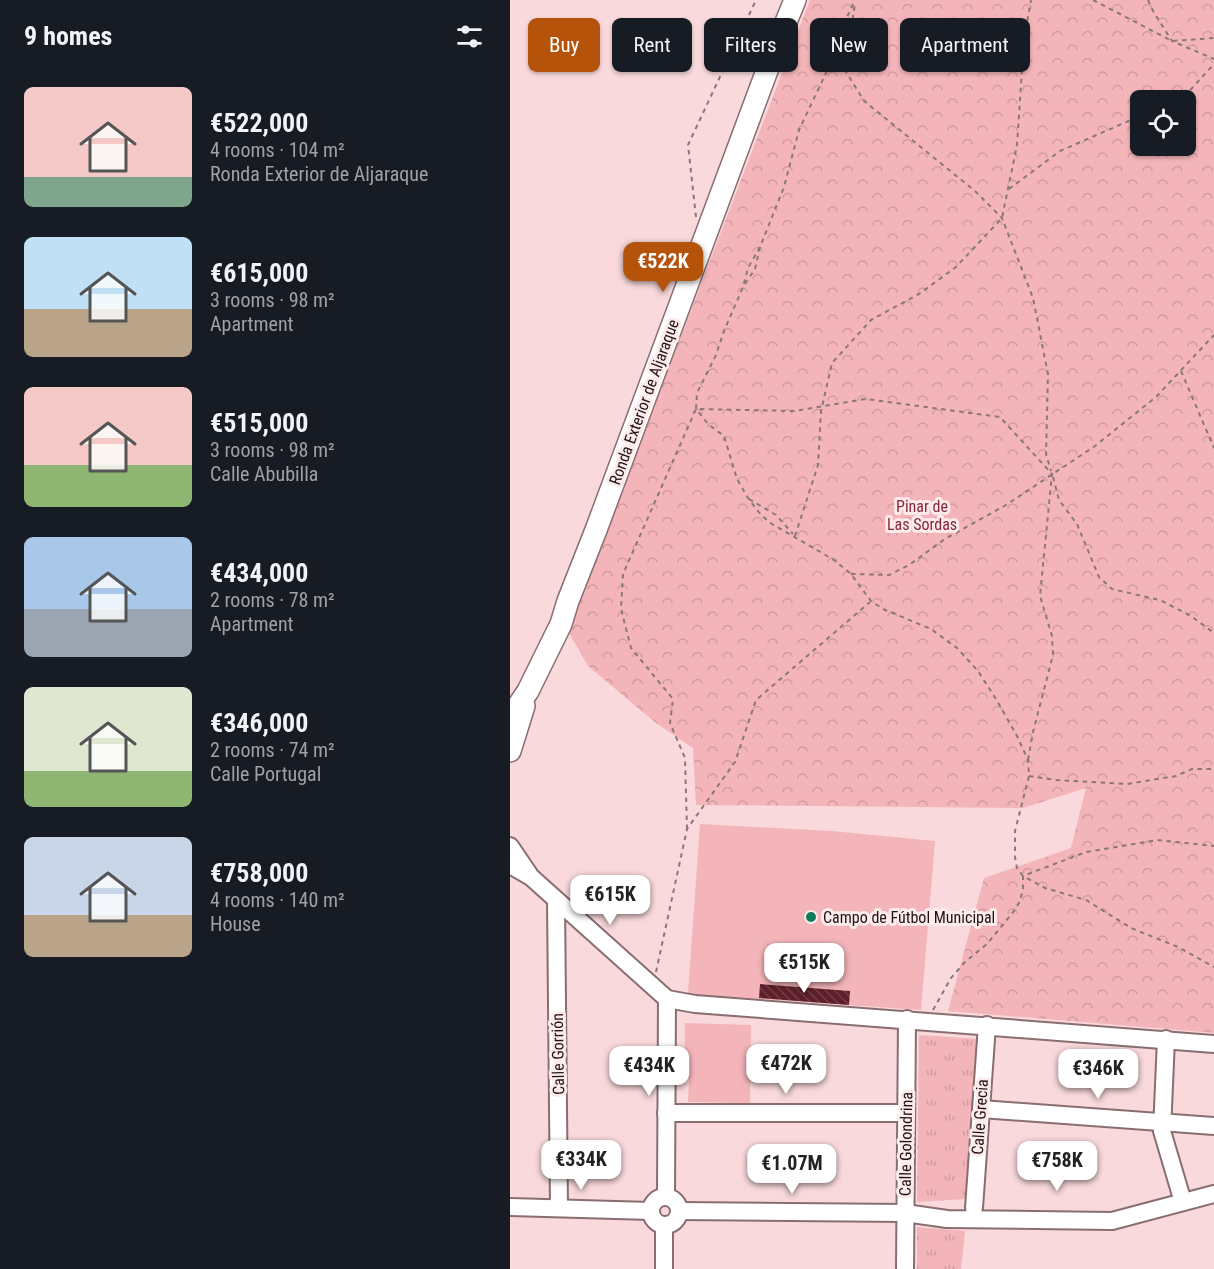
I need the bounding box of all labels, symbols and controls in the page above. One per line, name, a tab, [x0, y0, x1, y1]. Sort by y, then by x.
chip: Buy	[528, 18, 600, 72]
chip: Rent	[612, 18, 692, 72]
chip: Filters	[704, 18, 798, 72]
chip: New	[810, 18, 888, 72]
chip: Apartment	[900, 18, 1030, 72]
icon: filters	[453, 20, 486, 53]
text: 9 homes	[24, 21, 112, 51]
map controls	[1130, 90, 1196, 156]
button: locate	[1130, 90, 1196, 156]
text: €522,000	[210, 108, 308, 138]
icon: home	[72, 111, 144, 183]
text: 4 rooms · 104 m²	[210, 138, 345, 162]
text: Ronda Exterior de Aljaraque	[210, 162, 428, 186]
pin: €522K	[621, 242, 705, 293]
text: €522K	[637, 249, 689, 273]
text: €615,000	[210, 258, 308, 288]
icon: home	[72, 261, 144, 333]
text: 3 rooms · 98 m²	[210, 288, 335, 312]
text: Apartment	[210, 312, 294, 336]
street label: Ronda Exterior de Aljaraque	[605, 317, 683, 487]
text: €515,000	[210, 408, 308, 438]
icon: home	[72, 411, 144, 483]
text: 3 rooms · 98 m²	[210, 438, 335, 462]
text: Calle Abubilla	[210, 462, 318, 486]
park label: Pinar de Las Sordas	[887, 497, 957, 534]
text: €434,000	[210, 558, 308, 588]
icon: home	[72, 561, 144, 633]
text: 2 rooms · 78 m²	[210, 588, 335, 612]
text: Apartment	[210, 612, 294, 636]
text: €346,000	[210, 708, 308, 738]
icon: home	[72, 711, 144, 783]
text: 2 rooms · 74 m²	[210, 738, 335, 762]
text: Calle Portugal	[210, 762, 321, 786]
text: €758,000	[210, 858, 308, 888]
icon: home	[72, 861, 144, 933]
pin: €615K	[568, 875, 652, 926]
text: €615K	[584, 882, 636, 906]
text: 4 rooms · 140 m²	[210, 888, 345, 912]
place label: Campo de Fútbol Municipal	[823, 908, 995, 927]
marker: Campo de Fútbol Municipal	[804, 910, 818, 924]
text: House	[210, 912, 261, 936]
pin: €515K	[762, 943, 846, 994]
text: €515K	[778, 950, 830, 974]
street label: Calle Gorrión	[548, 1013, 568, 1095]
pin: €472K	[744, 1044, 828, 1095]
pin: €434K	[607, 1046, 691, 1097]
pin: €346K	[1056, 1049, 1140, 1100]
text: €472K	[760, 1051, 812, 1075]
text: €434K	[623, 1053, 675, 1077]
text: €346K	[1072, 1056, 1124, 1080]
street label: Calle Grecia	[968, 1079, 992, 1155]
street label: Calle Golondrina	[896, 1092, 916, 1196]
pin: €334K	[539, 1140, 623, 1191]
pin: €758K	[1015, 1141, 1099, 1192]
pin: €1.07M	[743, 1144, 841, 1195]
text: €334K	[555, 1147, 607, 1171]
text: €758K	[1031, 1148, 1083, 1172]
text: €1.07M	[761, 1151, 823, 1175]

